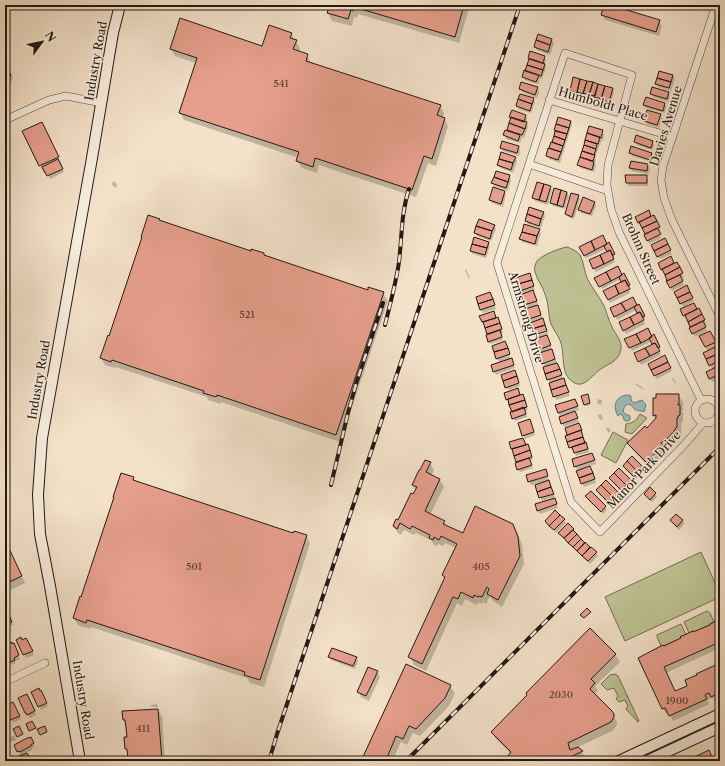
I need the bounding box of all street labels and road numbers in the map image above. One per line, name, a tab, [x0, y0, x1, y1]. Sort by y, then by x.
street label: Industry Road	[81, 19, 110, 102]
street label: Humboldt Place	[557, 84, 650, 124]
street label: Davies Avenue	[646, 84, 685, 168]
street label: Brohm Street	[619, 211, 664, 287]
street label: Armstrong Drive	[505, 268, 548, 365]
street label: Industry Road	[24, 338, 53, 421]
street label: Manor Park Drive	[604, 427, 684, 512]
street label: Industry Road	[70, 659, 97, 741]

